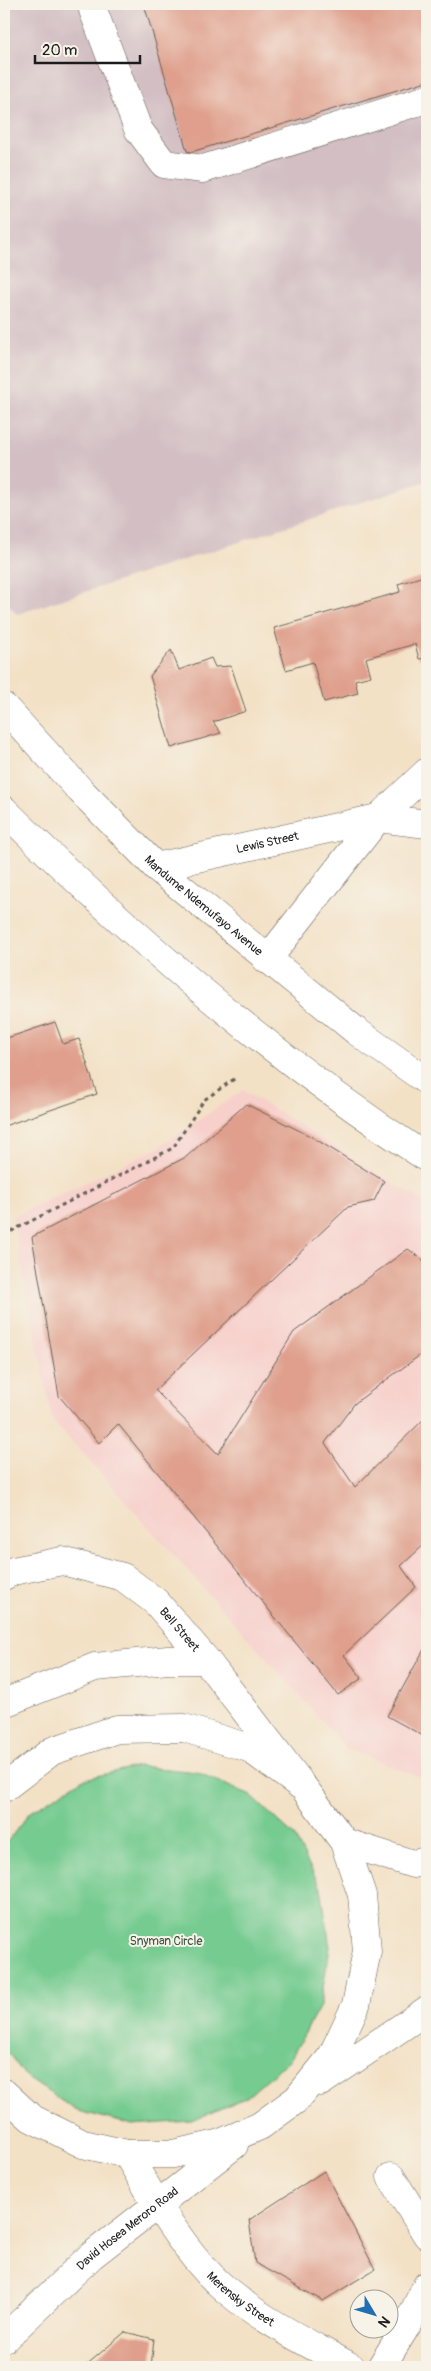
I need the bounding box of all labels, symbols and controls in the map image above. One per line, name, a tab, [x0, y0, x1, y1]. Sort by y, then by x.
scale bar	[35, 32, 140, 64]
text: 20 m	[42, 41, 77, 60]
street label: Lewis Street	[235, 829, 300, 857]
street label: Mandume Ndemufayo Avenue	[141, 853, 266, 959]
street label: Bell Street	[156, 1605, 203, 1655]
park label: Snyman Circle	[130, 1934, 202, 1949]
street label: David Hosea Meroro Road	[74, 2184, 182, 2274]
street label: Merensky Street	[203, 2269, 277, 2330]
north arrow	[348, 2288, 398, 2338]
text: N	[374, 2313, 393, 2331]

